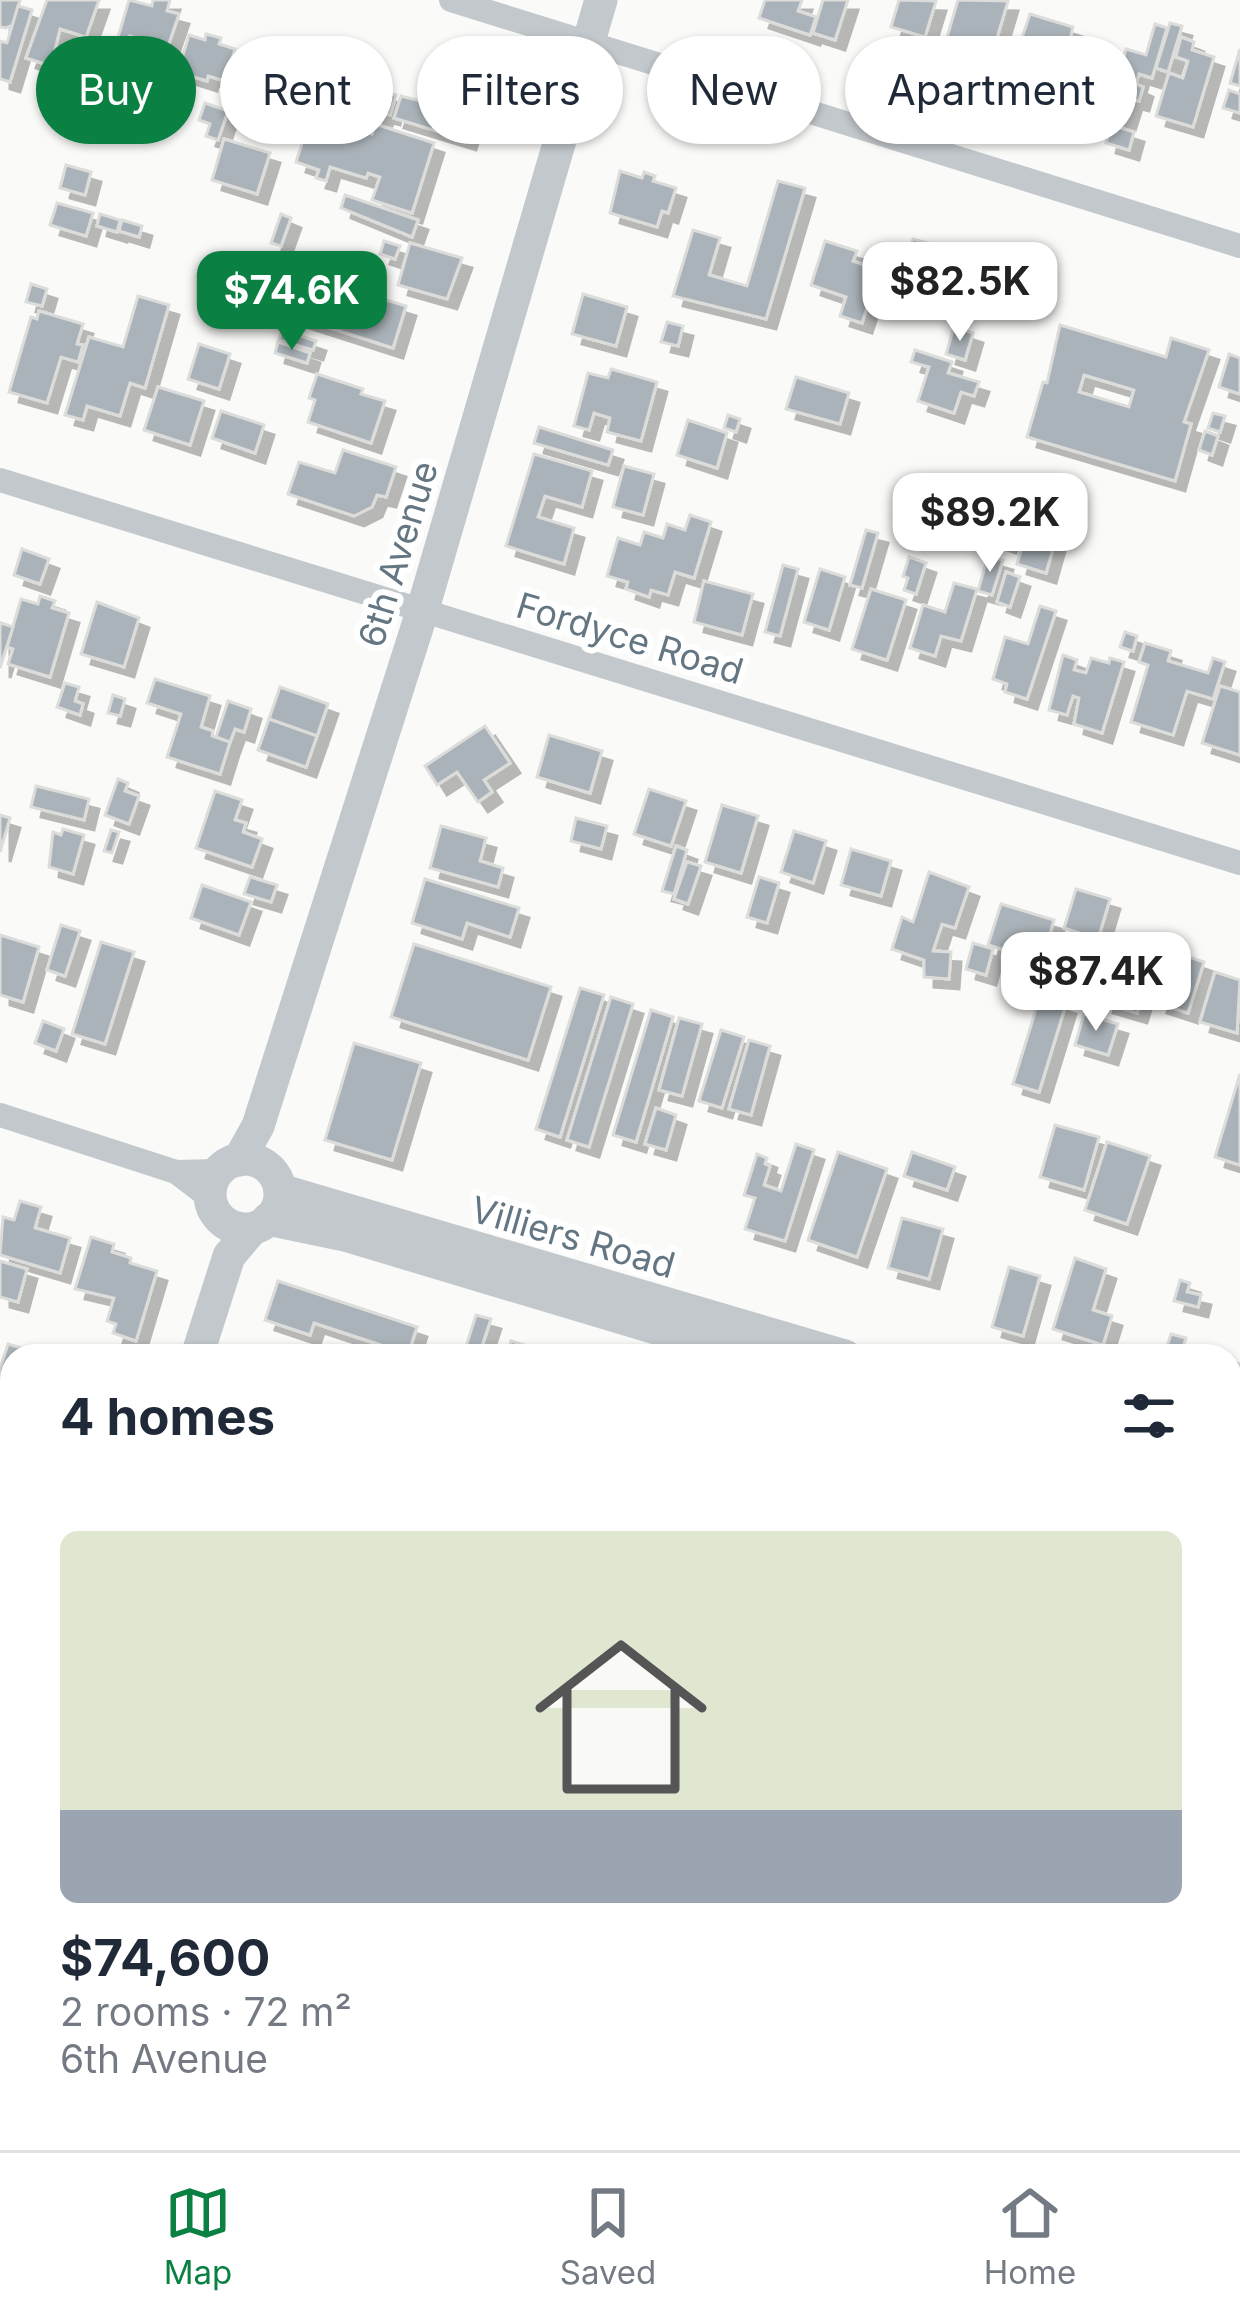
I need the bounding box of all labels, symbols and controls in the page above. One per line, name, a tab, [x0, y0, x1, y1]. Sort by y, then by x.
chip: Buy	[36, 36, 196, 144]
chip: Rent	[220, 36, 393, 144]
chip: Filters	[417, 36, 623, 144]
chip: New	[647, 36, 821, 144]
chip: Apartment	[845, 36, 1137, 144]
pin: $82.5K	[862, 242, 1058, 344]
pin: $74.6K	[194, 251, 390, 353]
text: $82.5K	[889, 257, 1031, 304]
text: $74.6K	[224, 266, 360, 313]
street label: 6th Avenue	[349, 456, 447, 652]
pin: $89.2K	[892, 473, 1088, 575]
text: $89.2K	[920, 488, 1060, 535]
street label: Fordyce Road	[511, 583, 749, 693]
pin: $87.4K	[998, 932, 1194, 1034]
text: $87.4K	[1028, 947, 1164, 994]
street label: Villiers Road	[466, 1187, 680, 1287]
icon: filters	[1116, 1383, 1182, 1449]
text: 4 homes	[60, 1386, 275, 1447]
icon: home	[513, 1609, 729, 1825]
text: $74,600	[60, 1927, 270, 1988]
text: 2 rooms · 72 m²	[60, 1988, 352, 2035]
text: 6th Avenue	[60, 2035, 268, 2082]
tab: Map	[164, 2180, 232, 2292]
tab: Saved	[560, 2180, 656, 2292]
tab: Home	[984, 2180, 1076, 2292]

